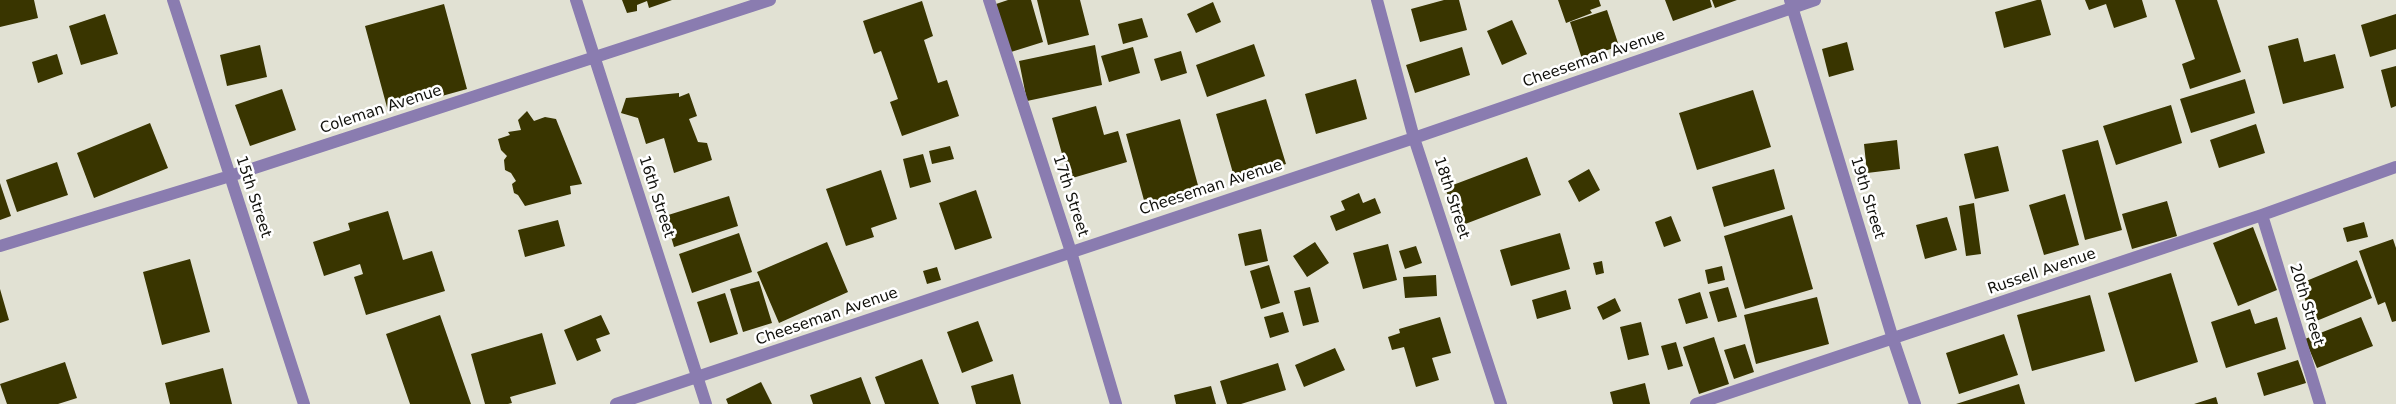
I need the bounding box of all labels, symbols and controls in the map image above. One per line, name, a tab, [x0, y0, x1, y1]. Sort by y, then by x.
street label: Cheeseman Avenue	[1520, 26, 1668, 92]
street label: Coleman Avenue	[318, 82, 444, 138]
street label: 17th Street	[1048, 153, 1092, 239]
street label: 15th Street	[231, 154, 275, 240]
street label: 16th Street	[634, 154, 678, 240]
street label: 18th Street	[1429, 155, 1473, 241]
street label: 19th Street	[1846, 155, 1888, 241]
street label: Cheeseman Avenue	[1137, 156, 1285, 220]
street label: Russell Avenue	[1986, 245, 2098, 299]
street label: 20th Street	[2285, 262, 2327, 348]
street label: Cheeseman Avenue	[753, 284, 901, 350]

